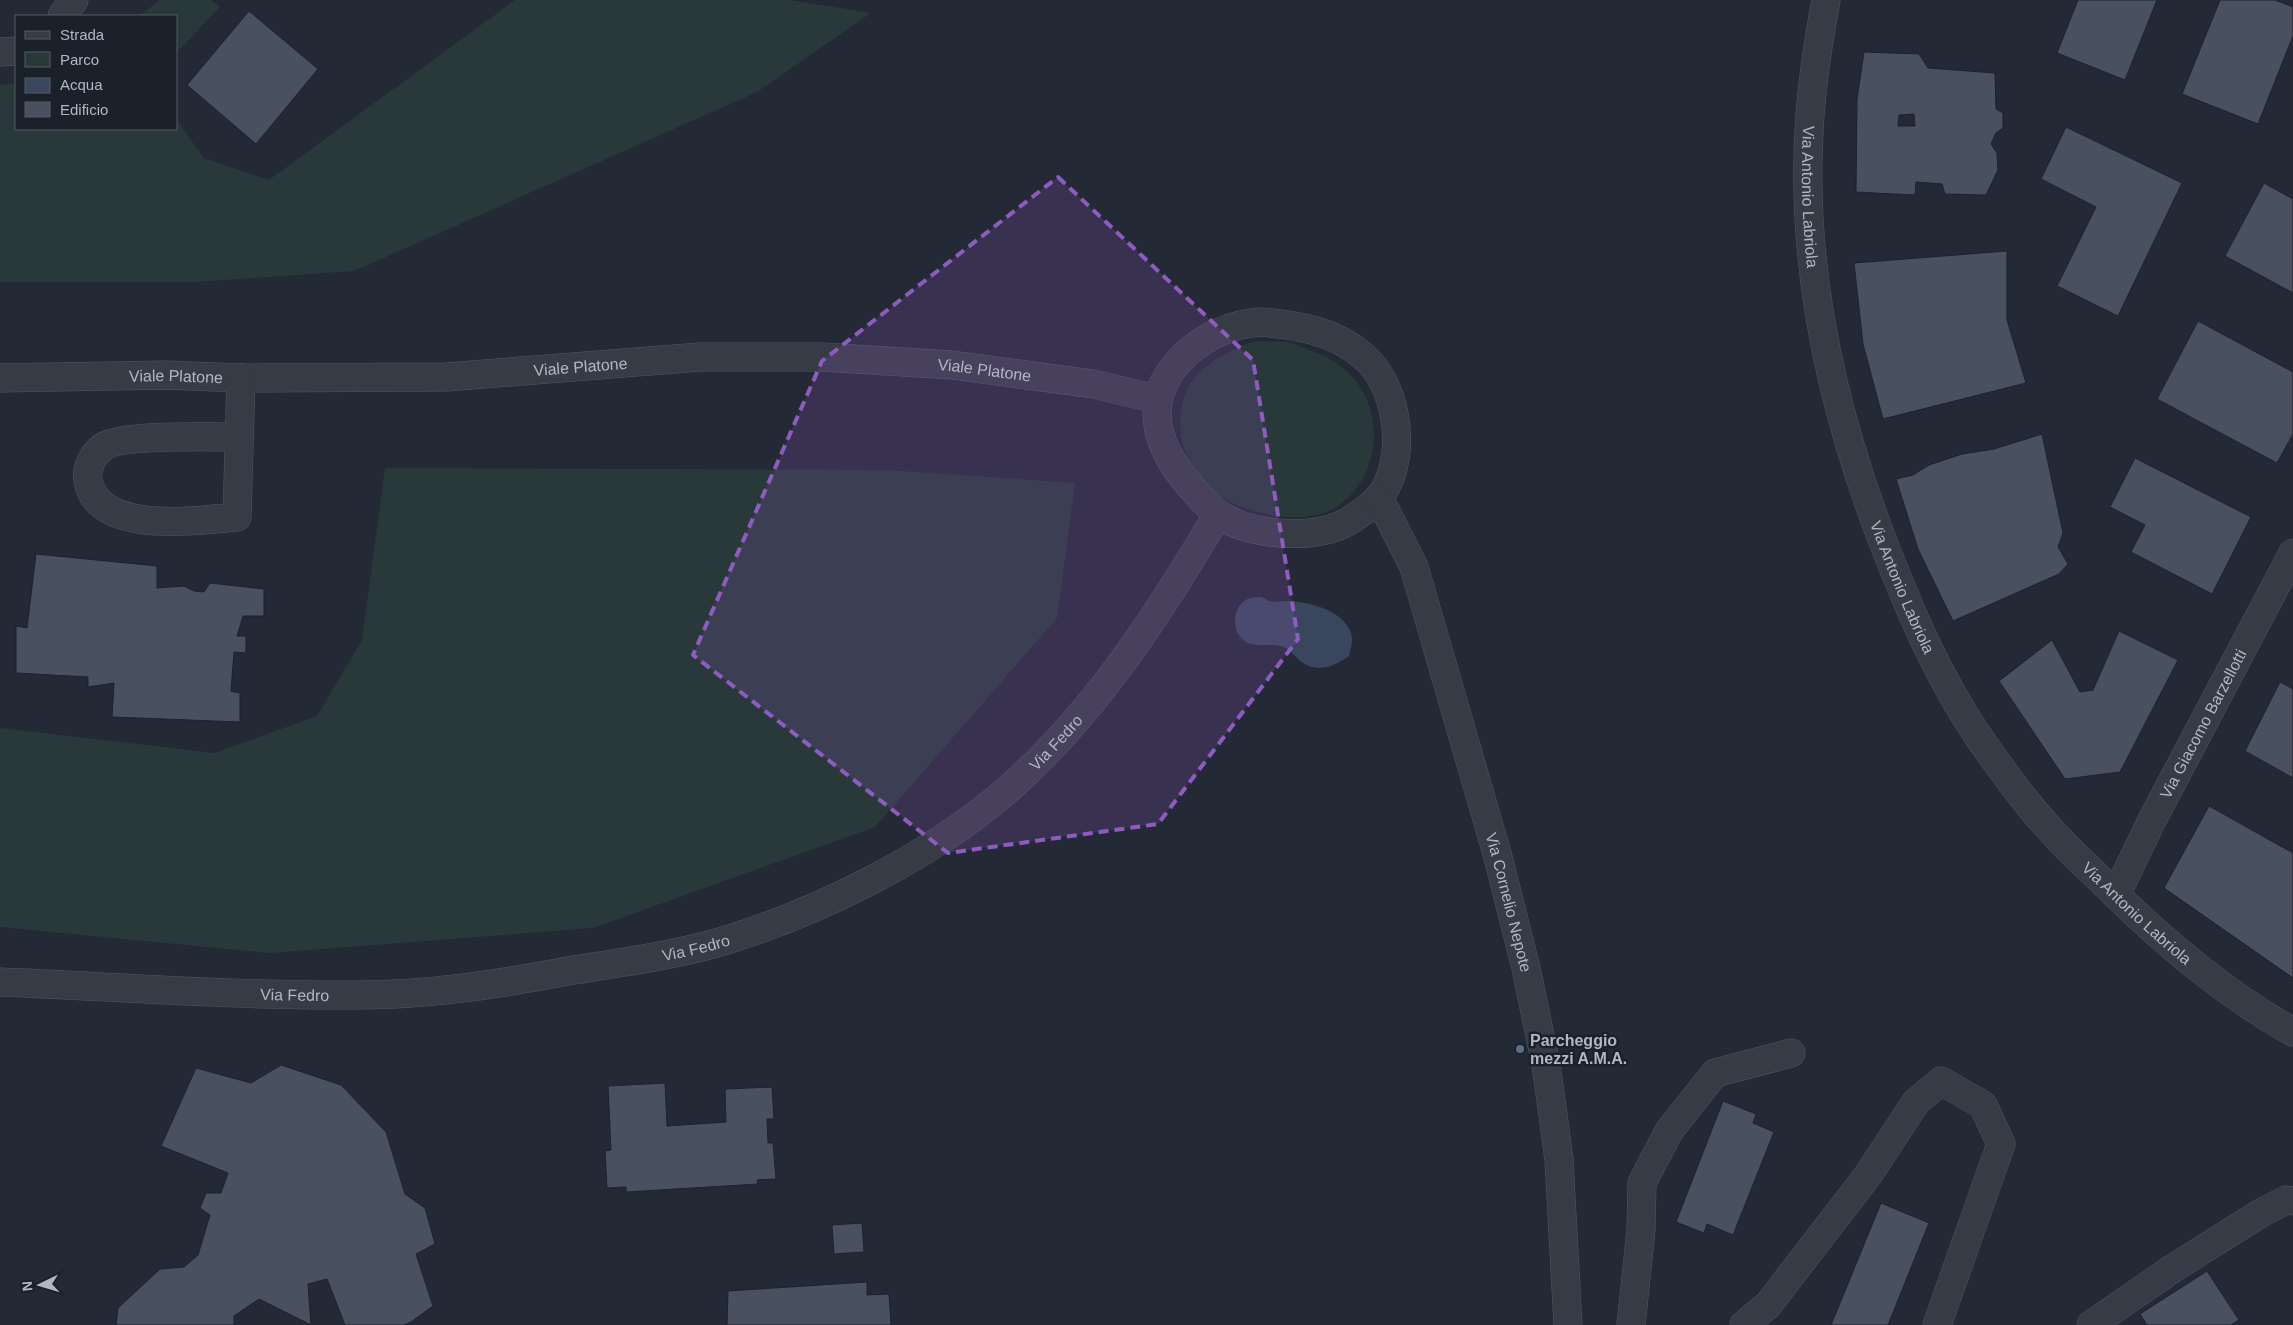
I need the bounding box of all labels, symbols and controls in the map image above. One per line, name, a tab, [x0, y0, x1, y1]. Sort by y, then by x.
legend	[15, 15, 178, 130]
text: Strada	[60, 26, 105, 43]
text: Parco	[60, 51, 99, 68]
text: Acqua	[60, 76, 103, 93]
text: Edificio	[60, 101, 108, 118]
street label: Via Antonio Labriola	[1799, 125, 1821, 269]
street label: Viale Platone	[533, 355, 628, 379]
street label: Viale Platone	[937, 356, 1032, 385]
street label: Viale Platone	[129, 367, 223, 386]
street label: Via Antonio Labriola	[1867, 519, 1938, 657]
street label: Via Giacomo Barzellotti	[2157, 647, 2250, 801]
street label: Via Fedro	[1026, 712, 1086, 774]
street label: Via Cornelio Nepote	[1482, 831, 1535, 974]
street label: Via Antonio Labriola	[2079, 859, 2195, 968]
street label: Via Fedro	[661, 932, 732, 964]
street label: Via Fedro	[260, 986, 329, 1004]
place label: Parcheggio mezzi A.M.A.	[1530, 1032, 1627, 1067]
marker: Parcheggio mezzi A.M.A.	[1514, 1043, 1526, 1055]
north arrow	[15, 1260, 65, 1310]
text: N	[19, 1280, 35, 1292]

